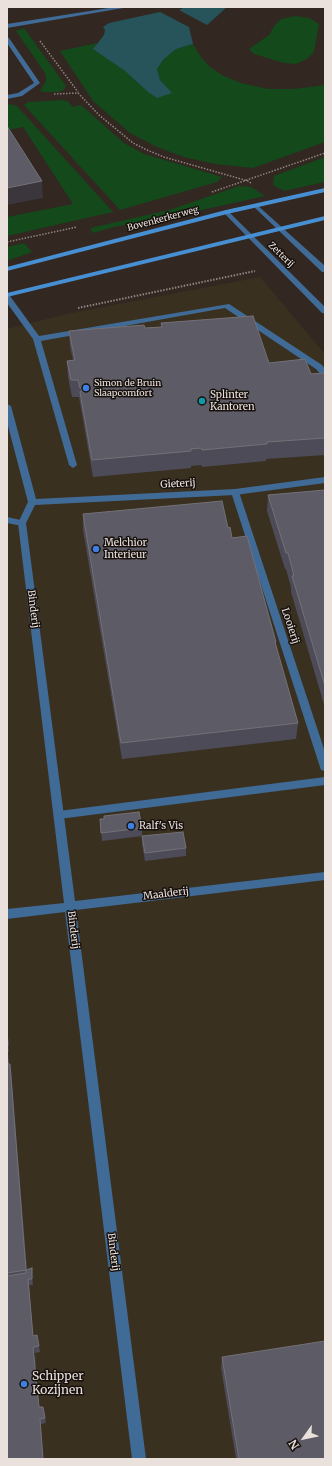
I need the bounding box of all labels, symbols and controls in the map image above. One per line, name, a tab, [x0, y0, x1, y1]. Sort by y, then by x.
street label: Bovenkerkerweg	[126, 204, 200, 234]
street label: Zetterij	[266, 240, 296, 270]
place label: Simon de Bruin Slaapcomfort	[94, 378, 161, 399]
marker: Simon de Bruin Slaapcomfort	[81, 383, 91, 393]
place label: Splinter Kantoren	[210, 389, 255, 412]
marker: Splinter Kantoren	[197, 396, 207, 406]
street label: Gieterij	[160, 477, 196, 491]
place label: Melchior Interieur	[104, 537, 147, 560]
marker: Melchior Interieur	[91, 544, 101, 554]
street label: Binderij	[25, 589, 41, 629]
street label: Looierij	[279, 606, 301, 646]
place label: Ralf's Vis	[139, 820, 183, 832]
marker: Ralf's Vis	[126, 821, 136, 831]
street label: Maalderij	[142, 885, 190, 903]
street label: Binderij	[65, 910, 81, 950]
street label: Binderij	[105, 1232, 121, 1272]
place label: Schipper Kozijnen	[32, 1370, 84, 1398]
marker: Schipper Kozijnen	[19, 1379, 29, 1389]
north arrow	[284, 1418, 324, 1458]
text: N	[286, 1437, 302, 1452]

